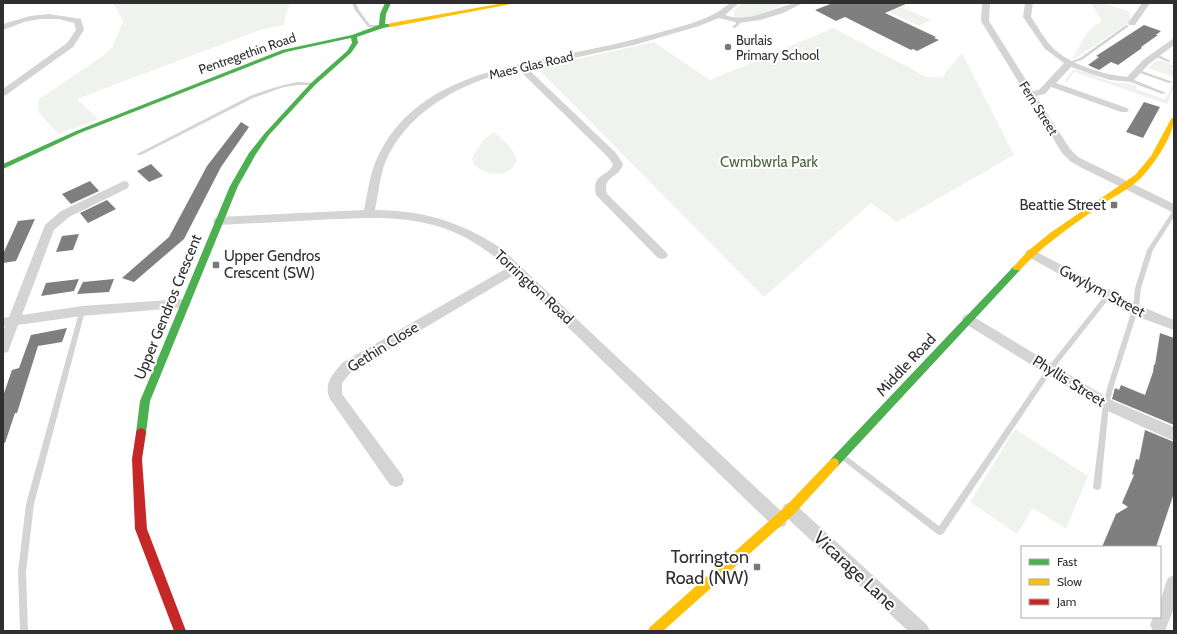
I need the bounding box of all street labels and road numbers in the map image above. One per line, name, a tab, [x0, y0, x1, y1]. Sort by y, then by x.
street label: Pentregethin Road	[196, 29, 298, 77]
street label: Maes Glas Road	[487, 48, 575, 82]
street label: Fern Street	[1016, 78, 1062, 138]
street label: Upper Gendros Crescent	[131, 232, 205, 382]
street label: Torrington Road	[491, 246, 577, 328]
street label: Gwylym Street	[1056, 261, 1148, 321]
street label: Gethin Close	[344, 318, 422, 376]
street label: Middle Road	[873, 330, 939, 400]
street label: Phyllis Street	[1029, 352, 1109, 410]
street label: Vicarage Lane	[809, 527, 901, 615]

